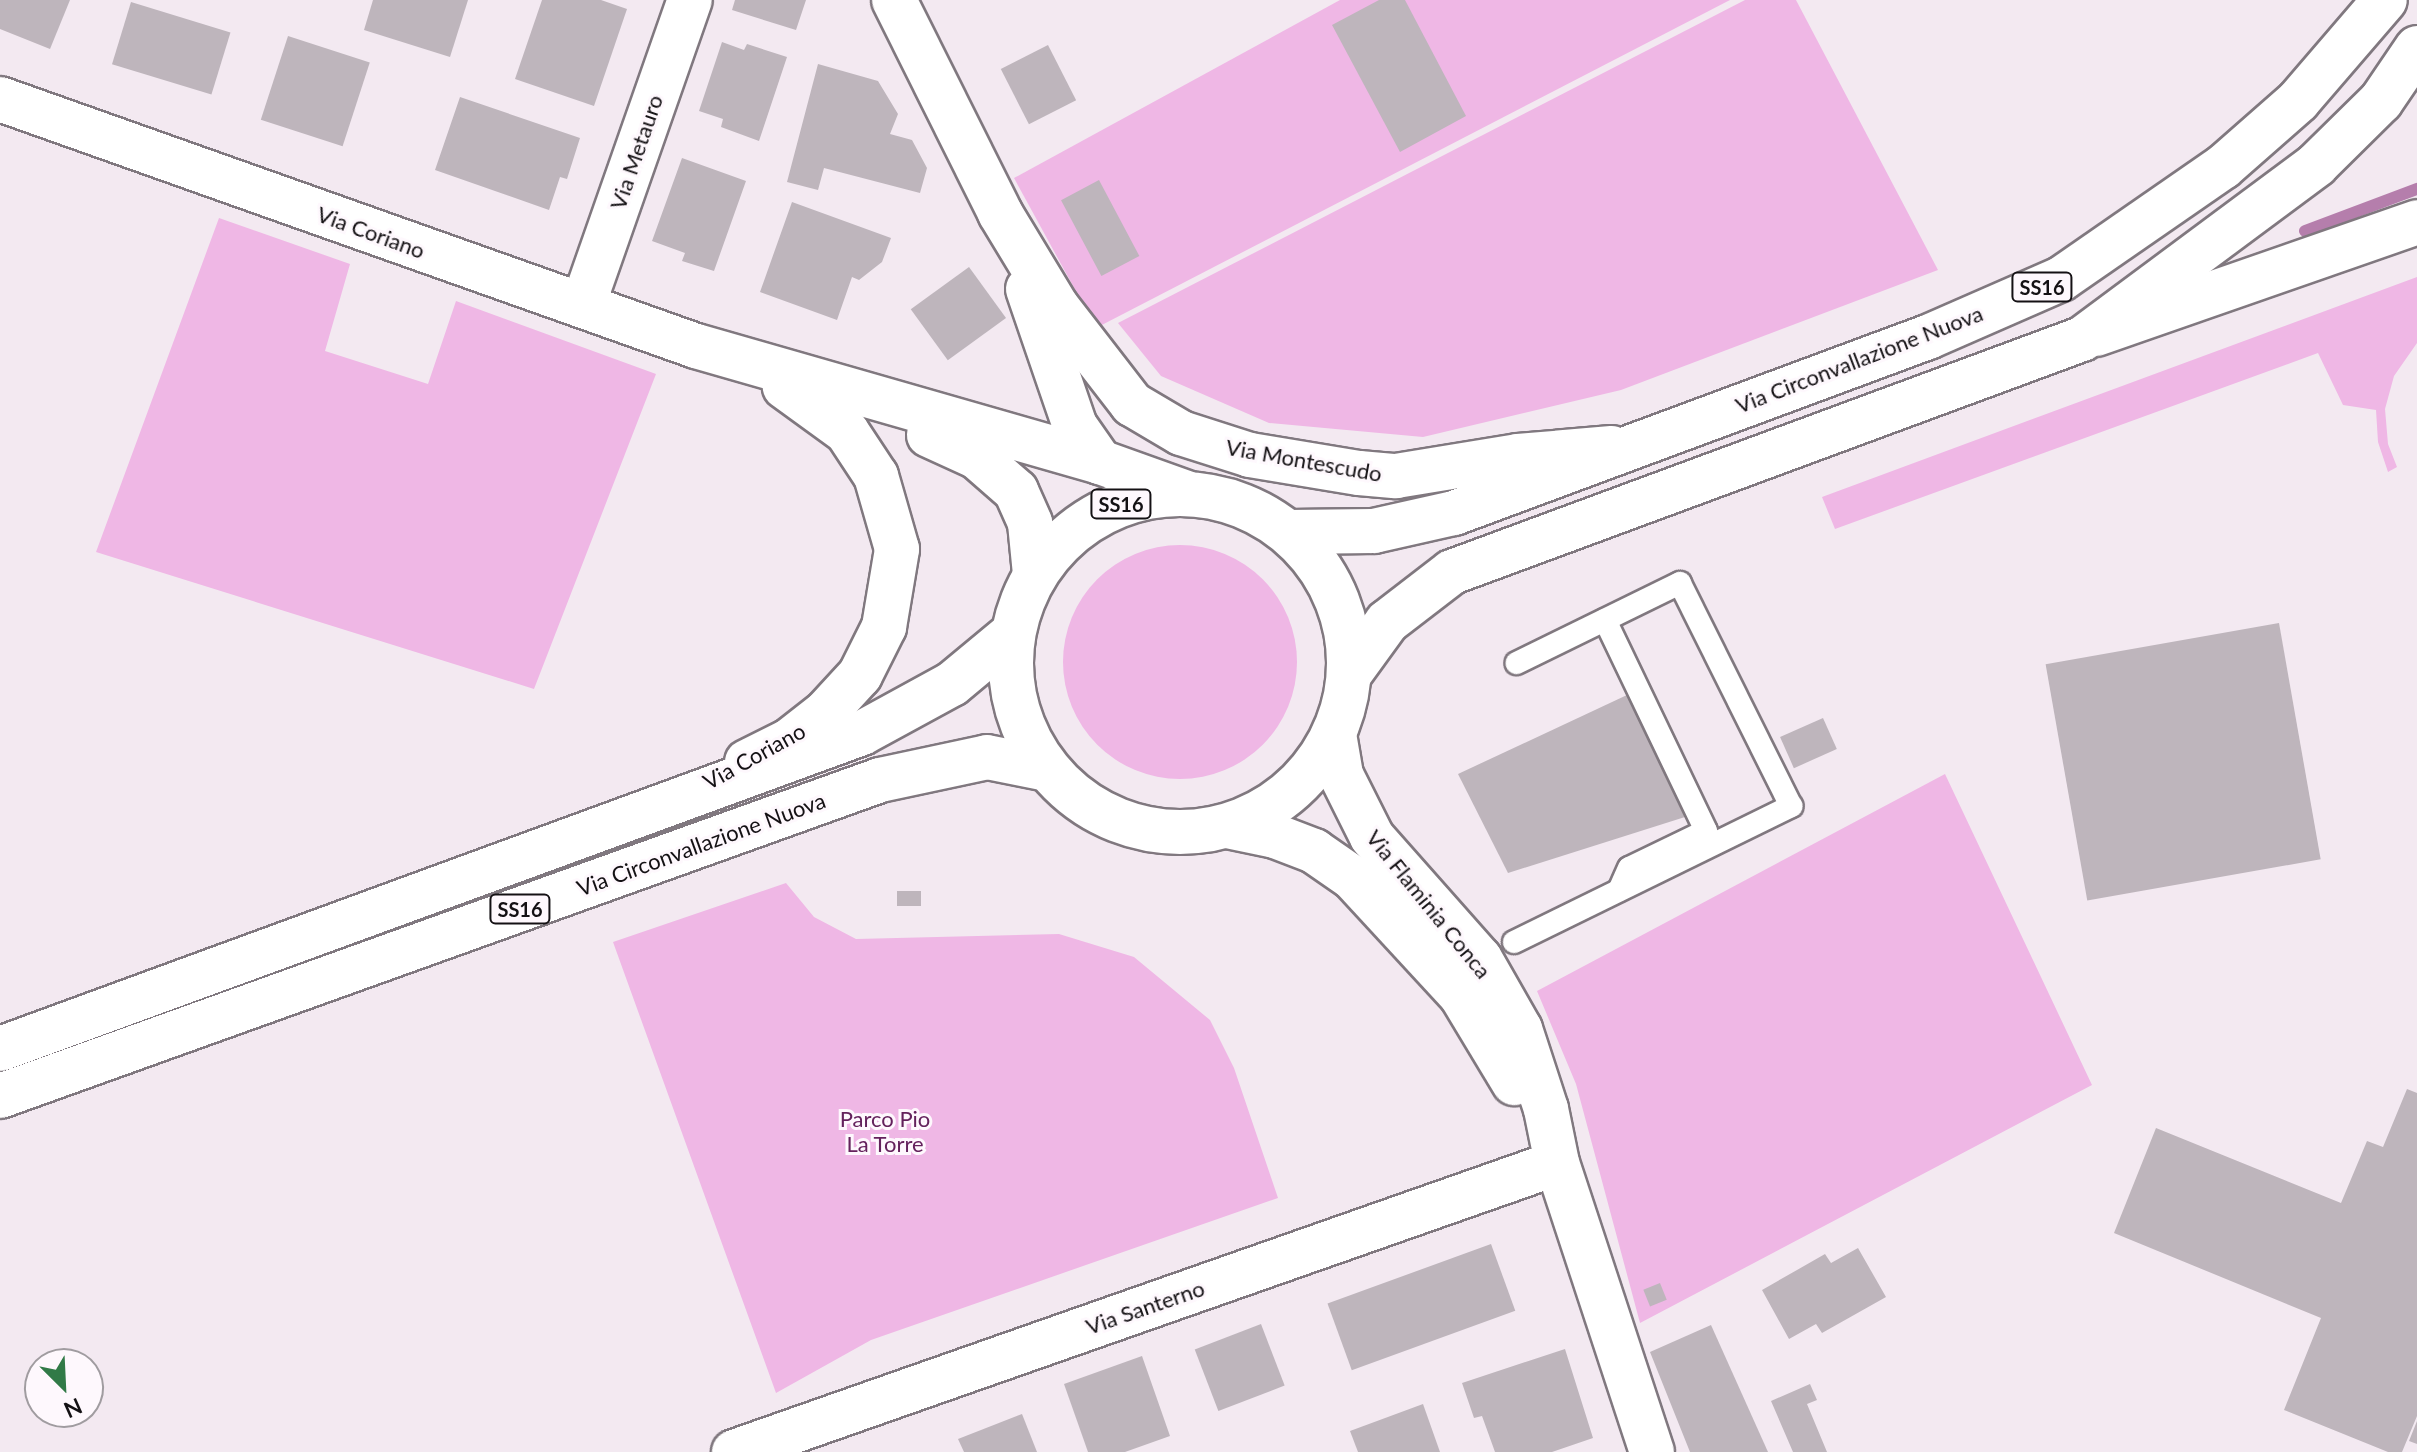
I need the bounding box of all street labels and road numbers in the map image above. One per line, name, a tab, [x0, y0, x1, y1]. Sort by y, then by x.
street label: Via Metauro	[604, 91, 668, 213]
street label: Via Coriano	[314, 200, 428, 264]
road number: SS16	[2010, 271, 2074, 303]
street label: Via Circonvallazione Nuova	[1732, 300, 1986, 418]
street label: Via Montescudo	[1224, 433, 1384, 487]
road number: SS16	[1089, 488, 1153, 520]
street label: Via Coriano	[698, 717, 810, 795]
street label: Via Circonvallazione Nuova	[573, 787, 829, 901]
street label: Via Flaminia Conca	[1361, 824, 1497, 984]
road number: SS16	[488, 893, 552, 925]
street label: Via Santerno	[1082, 1274, 1208, 1340]

